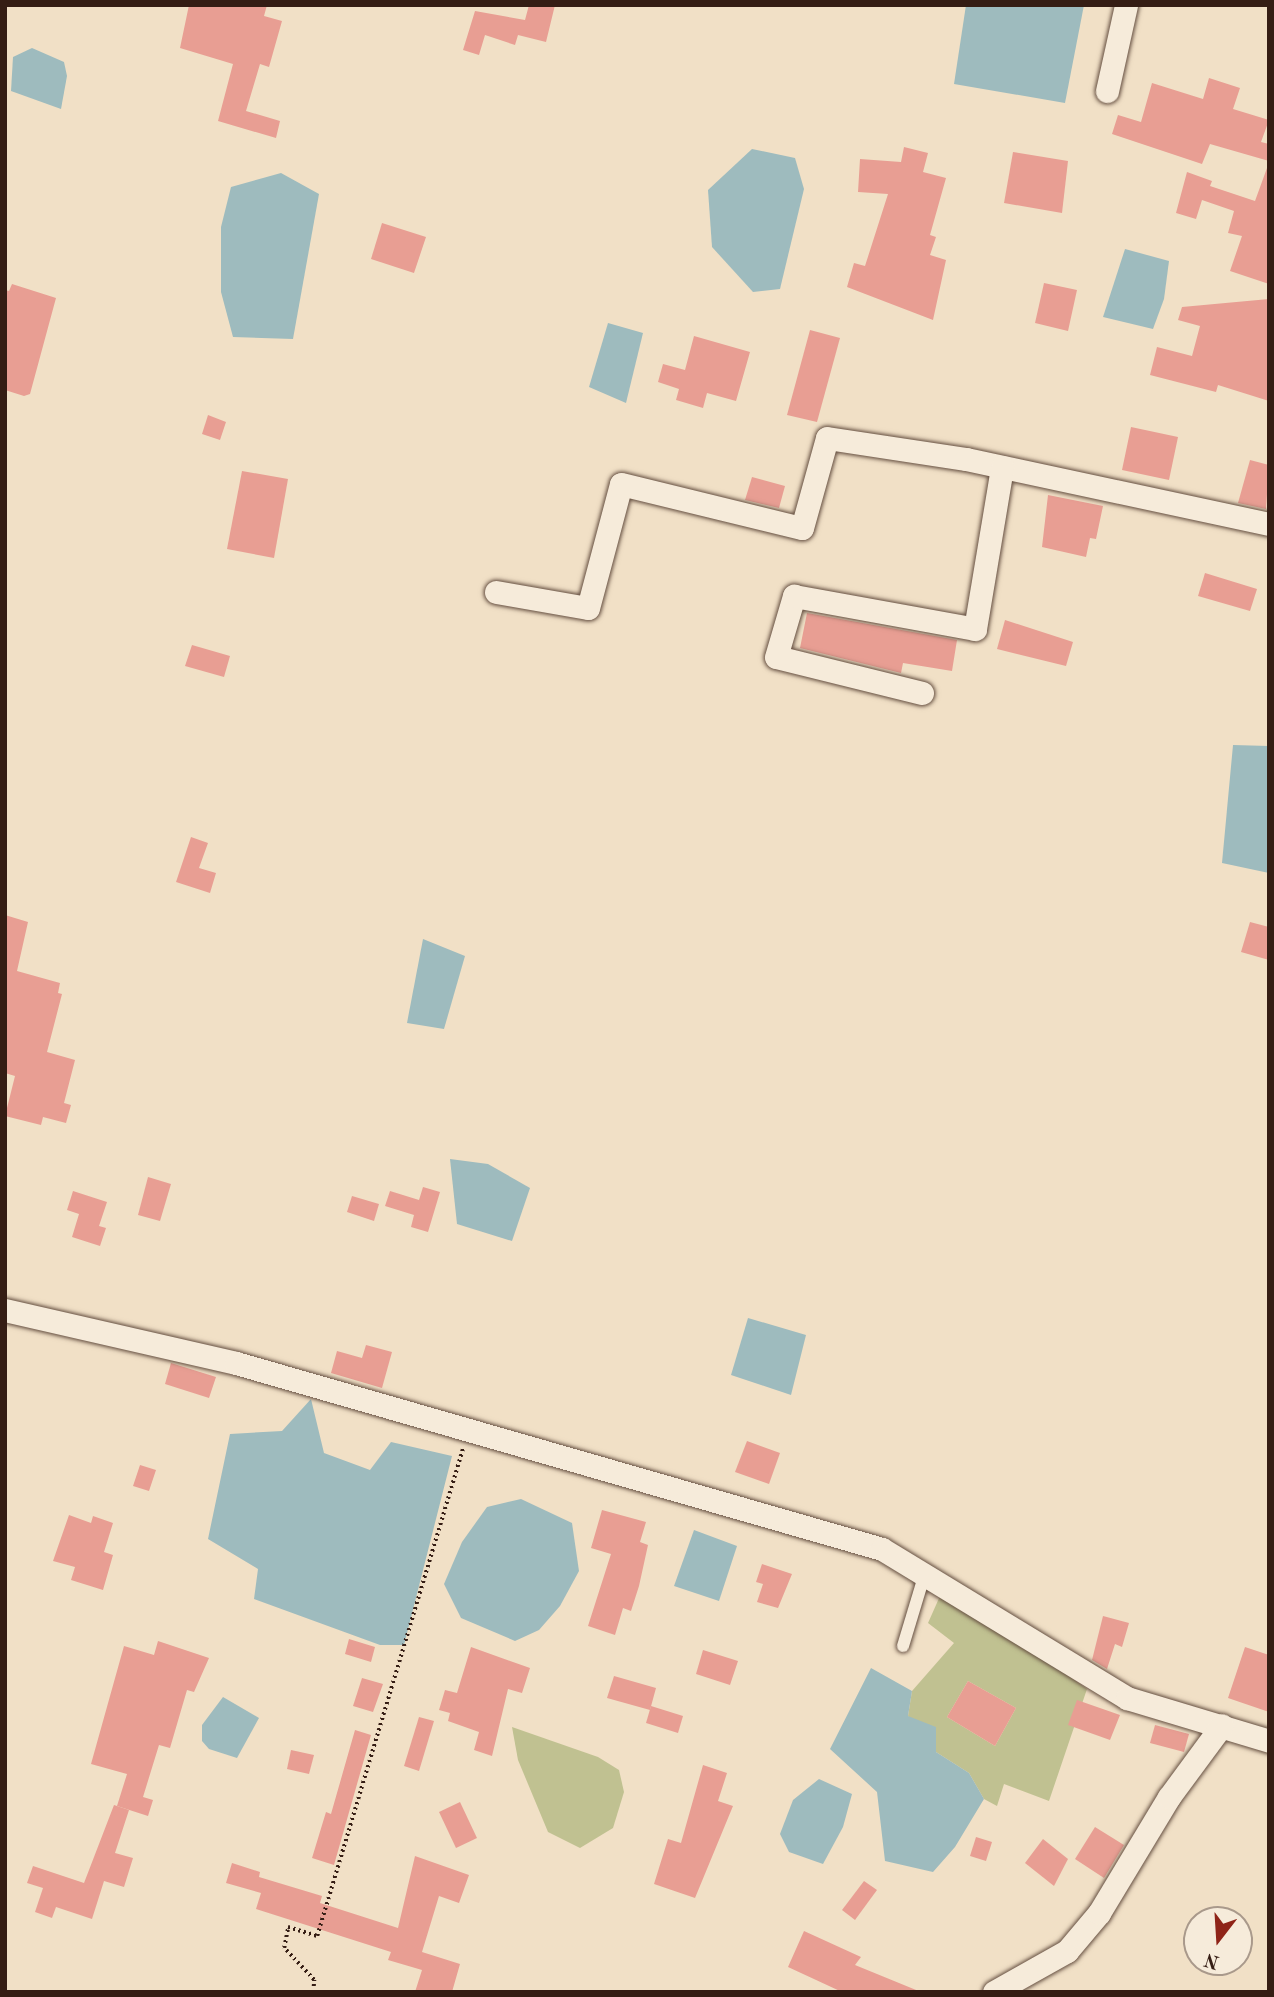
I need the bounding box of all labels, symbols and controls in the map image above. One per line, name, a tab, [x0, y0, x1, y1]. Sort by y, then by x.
north arrow	[1183, 1906, 1253, 1976]
text: N	[1203, 1948, 1222, 1971]

